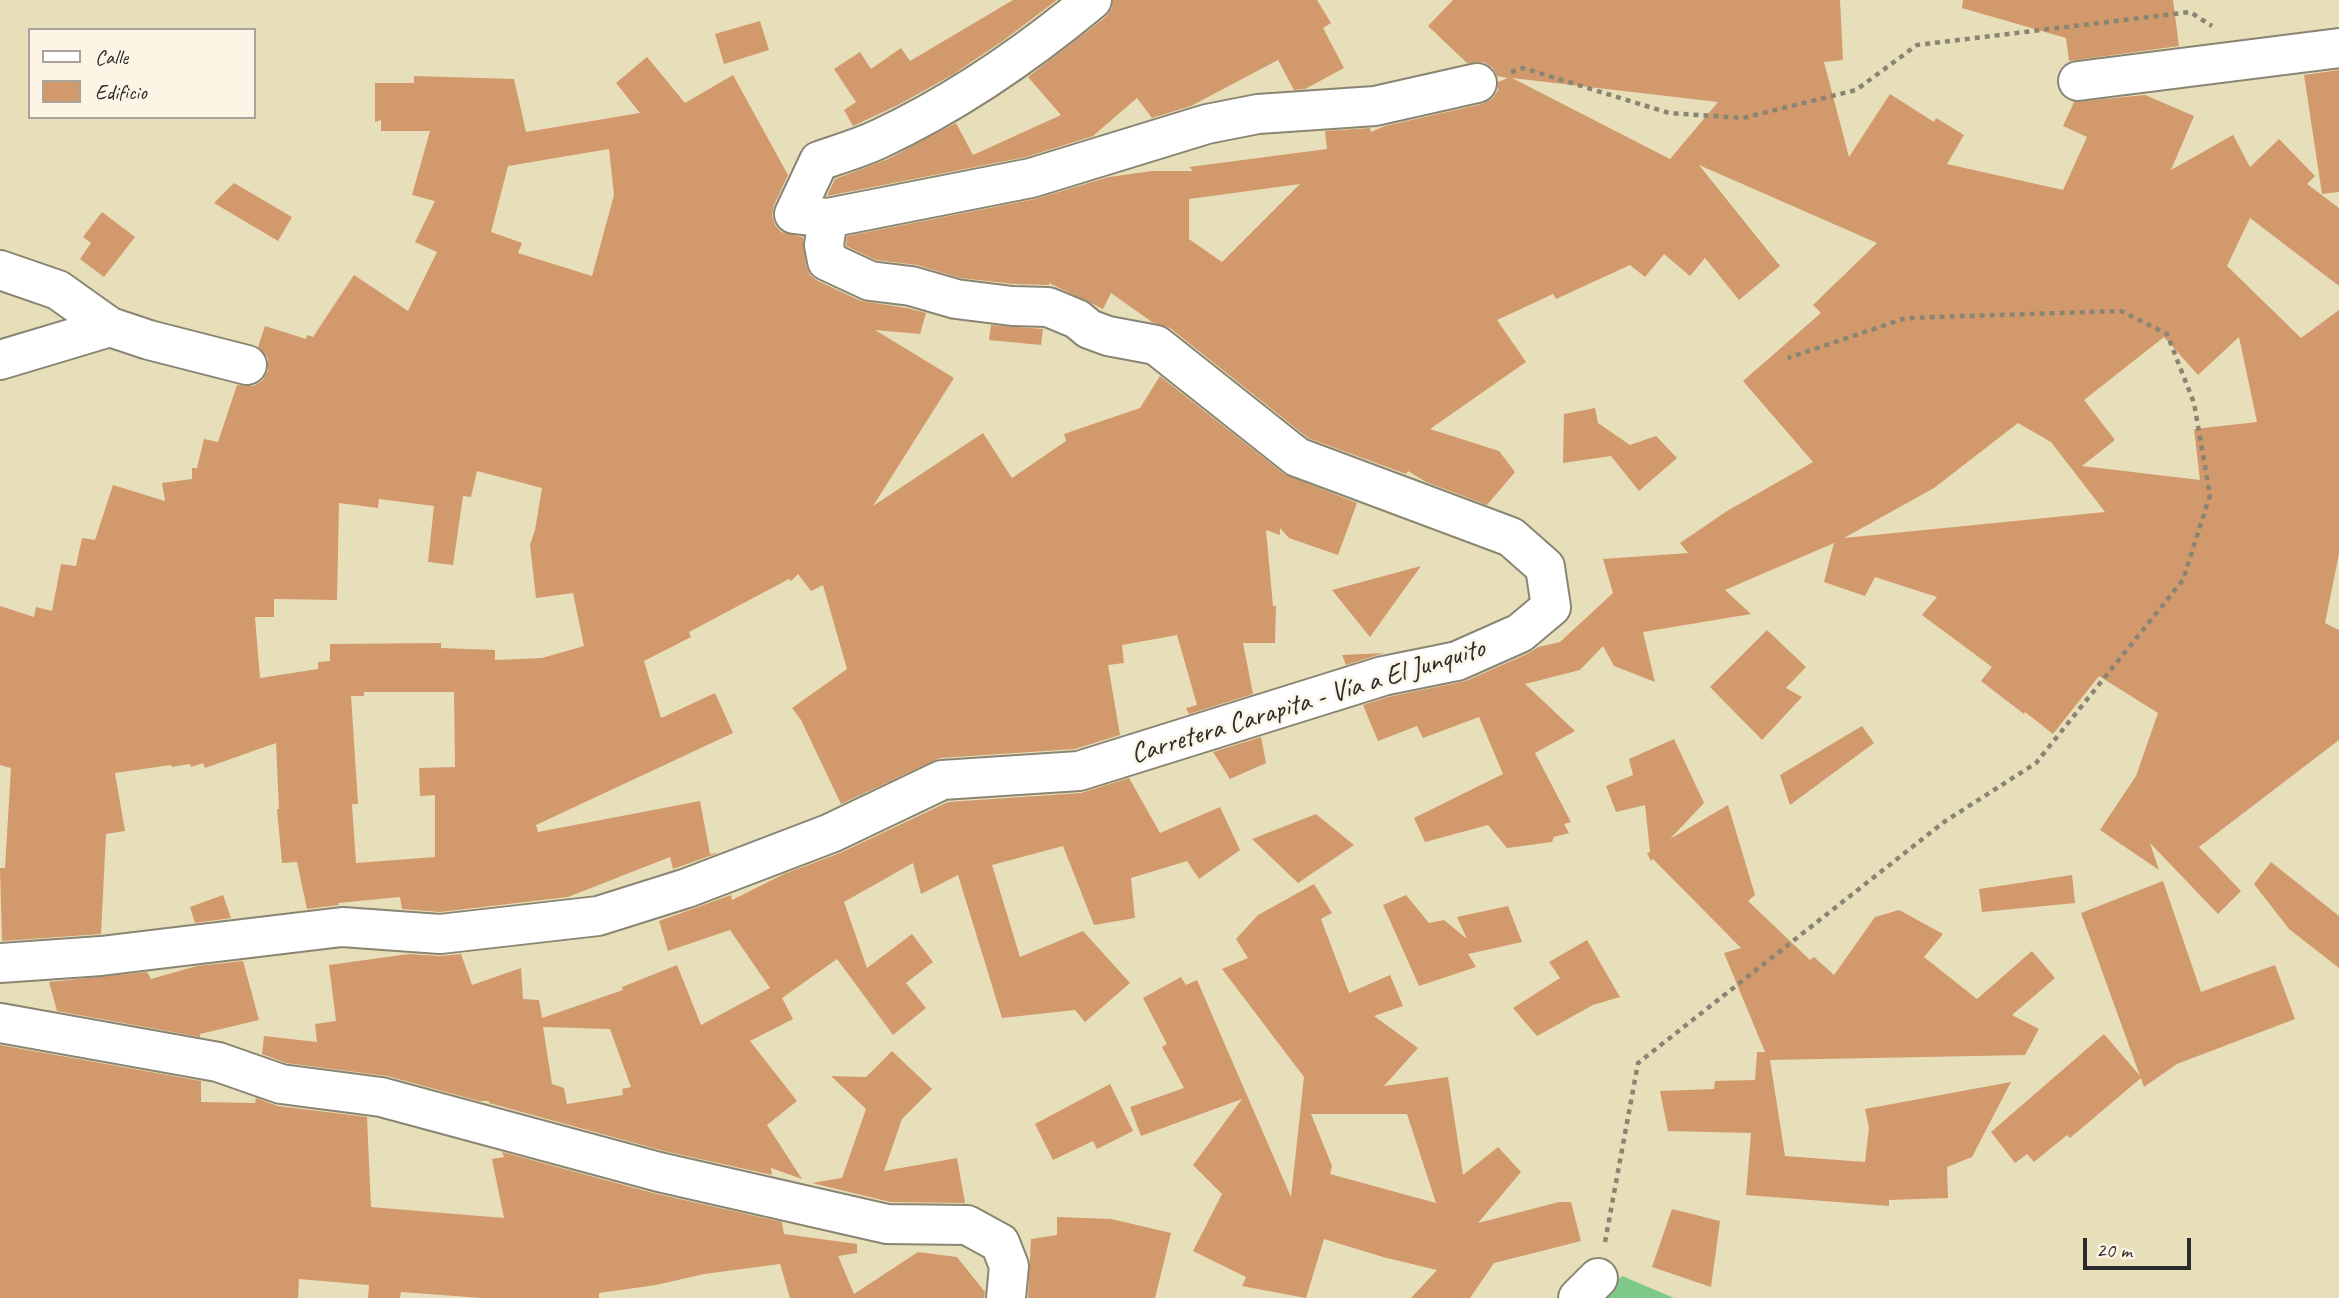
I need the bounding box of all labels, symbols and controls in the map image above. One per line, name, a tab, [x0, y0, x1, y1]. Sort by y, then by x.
legend	[28, 28, 256, 119]
text: Calle	[95, 44, 128, 70]
text: Edificio	[95, 79, 147, 105]
street label: Carretera Carapita - Vía a El Junquito	[1127, 632, 1489, 772]
scale bar	[2087, 1224, 2196, 1268]
text: 20 m	[2096, 1237, 2132, 1263]

